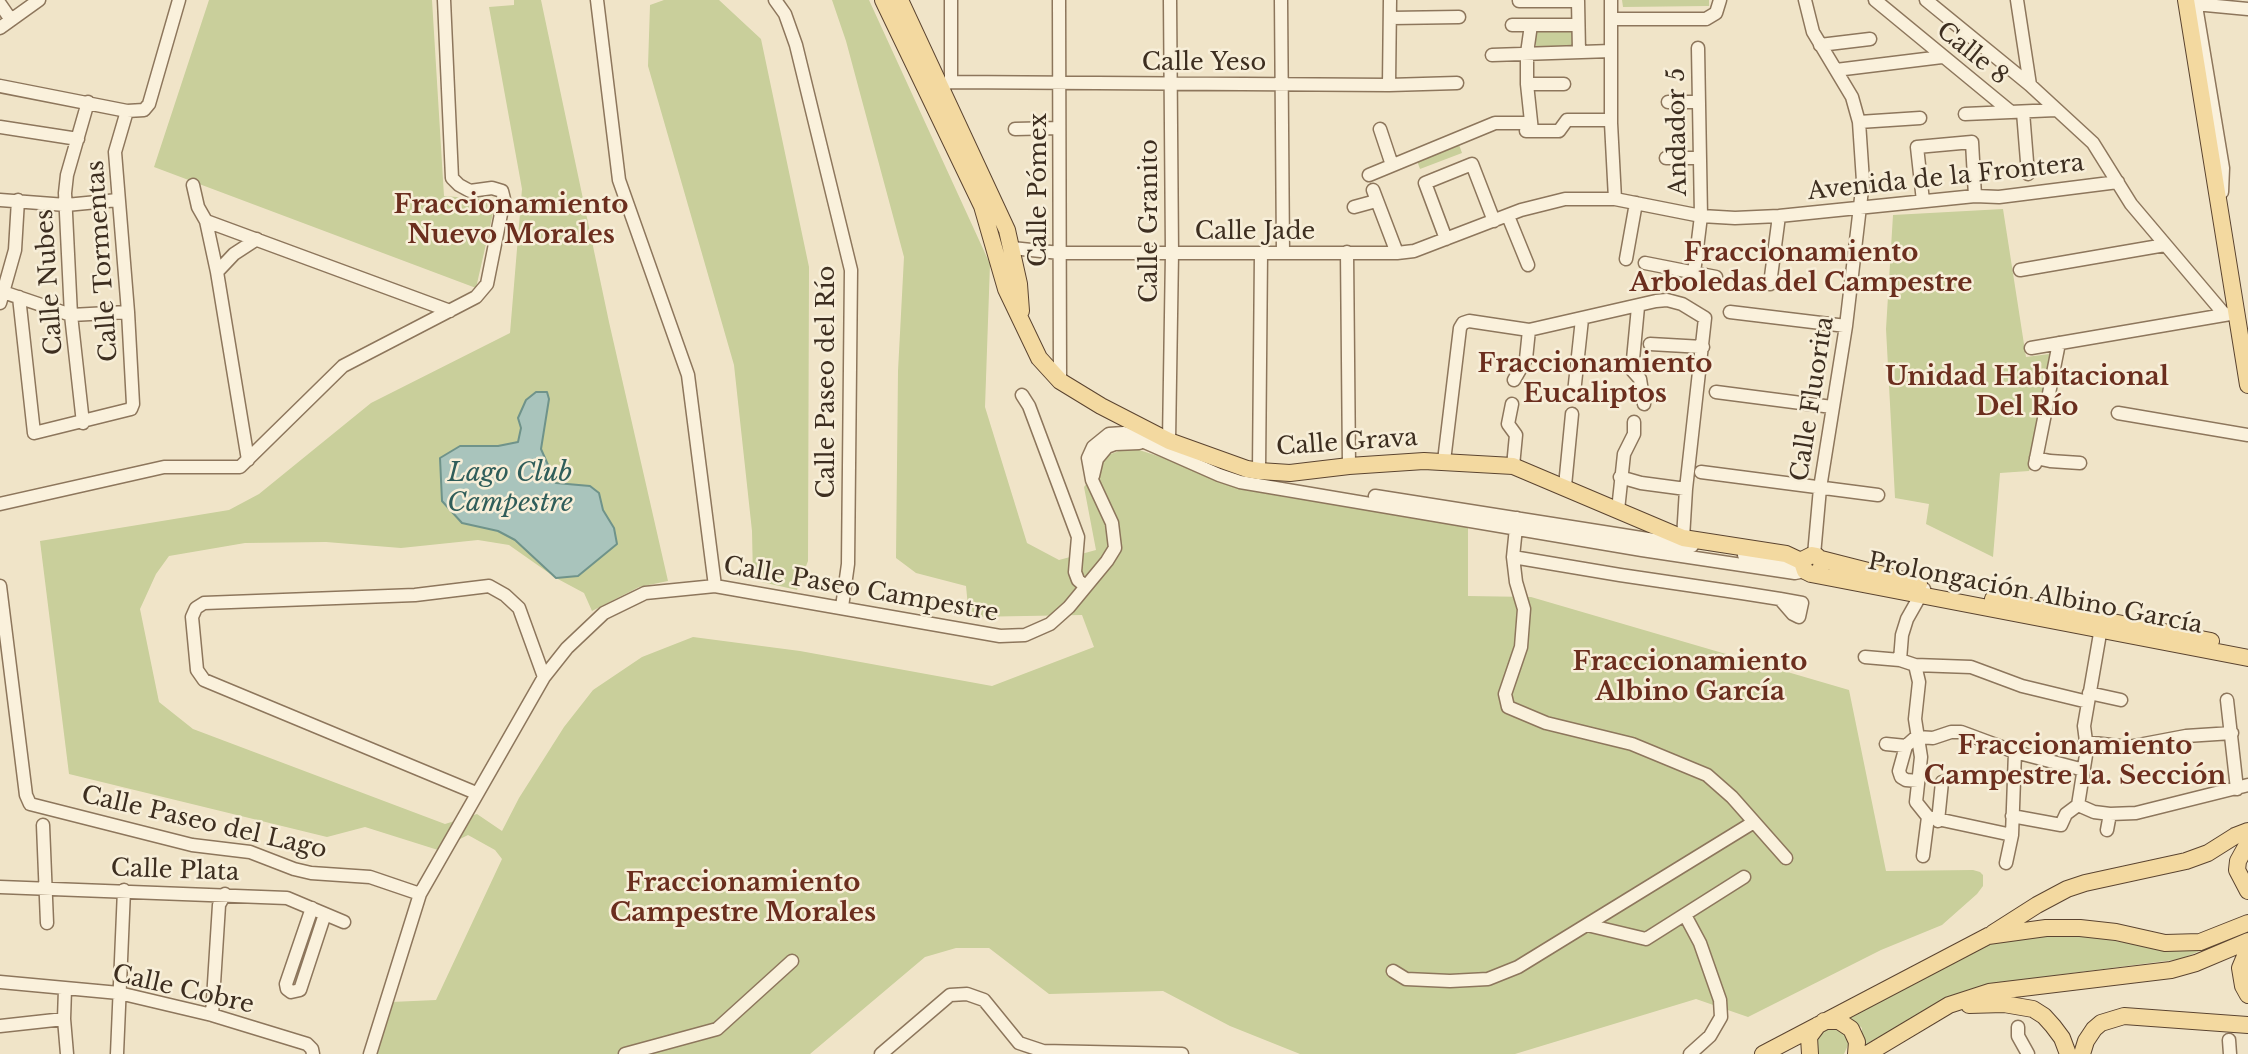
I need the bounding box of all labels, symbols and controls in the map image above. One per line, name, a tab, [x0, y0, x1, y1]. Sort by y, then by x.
street label: Calle 8	[1931, 17, 2013, 91]
street label: Calle Yeso	[1142, 49, 1266, 77]
street label: Andador 5	[1662, 68, 1694, 196]
street label: Calle Pómex	[1025, 113, 1053, 267]
street label: Calle Granito	[1136, 139, 1164, 303]
street label: Avenida de la Frontera	[1806, 149, 2086, 207]
street label: Calle Tormentas	[82, 159, 124, 363]
district label: Fraccionamiento Nuevo Morales	[394, 190, 628, 252]
street label: Calle Nubes	[31, 208, 69, 356]
street label: Calle Jade	[1195, 218, 1315, 246]
district label: Fraccionamiento Arboledas del Campestre	[1630, 238, 1972, 300]
street label: Calle Paseo del Río	[813, 266, 841, 498]
street label: Calle Fluorita	[1786, 315, 1840, 483]
district label: Fraccionamiento Eucaliptos	[1478, 349, 1712, 410]
district label: Unidad Habitacional Del Río	[1885, 362, 2169, 424]
street label: Calle Grava	[1275, 424, 1419, 462]
water label: Lago Club Campestre	[447, 458, 573, 520]
street label: Prolongación Albino García	[1865, 547, 2205, 641]
street label: Calle Paseo Campestre	[721, 552, 1001, 628]
district label: Fraccionamiento Albino García	[1573, 647, 1807, 708]
district label: Fraccionamiento Campestre 1a. Sección	[1924, 731, 2226, 792]
street label: Calle Paseo del Lago	[79, 781, 329, 865]
street label: Calle Plata	[110, 854, 240, 888]
district label: Fraccionamiento Campestre Morales	[610, 868, 876, 930]
street label: Calle Cobre	[109, 960, 257, 1020]

